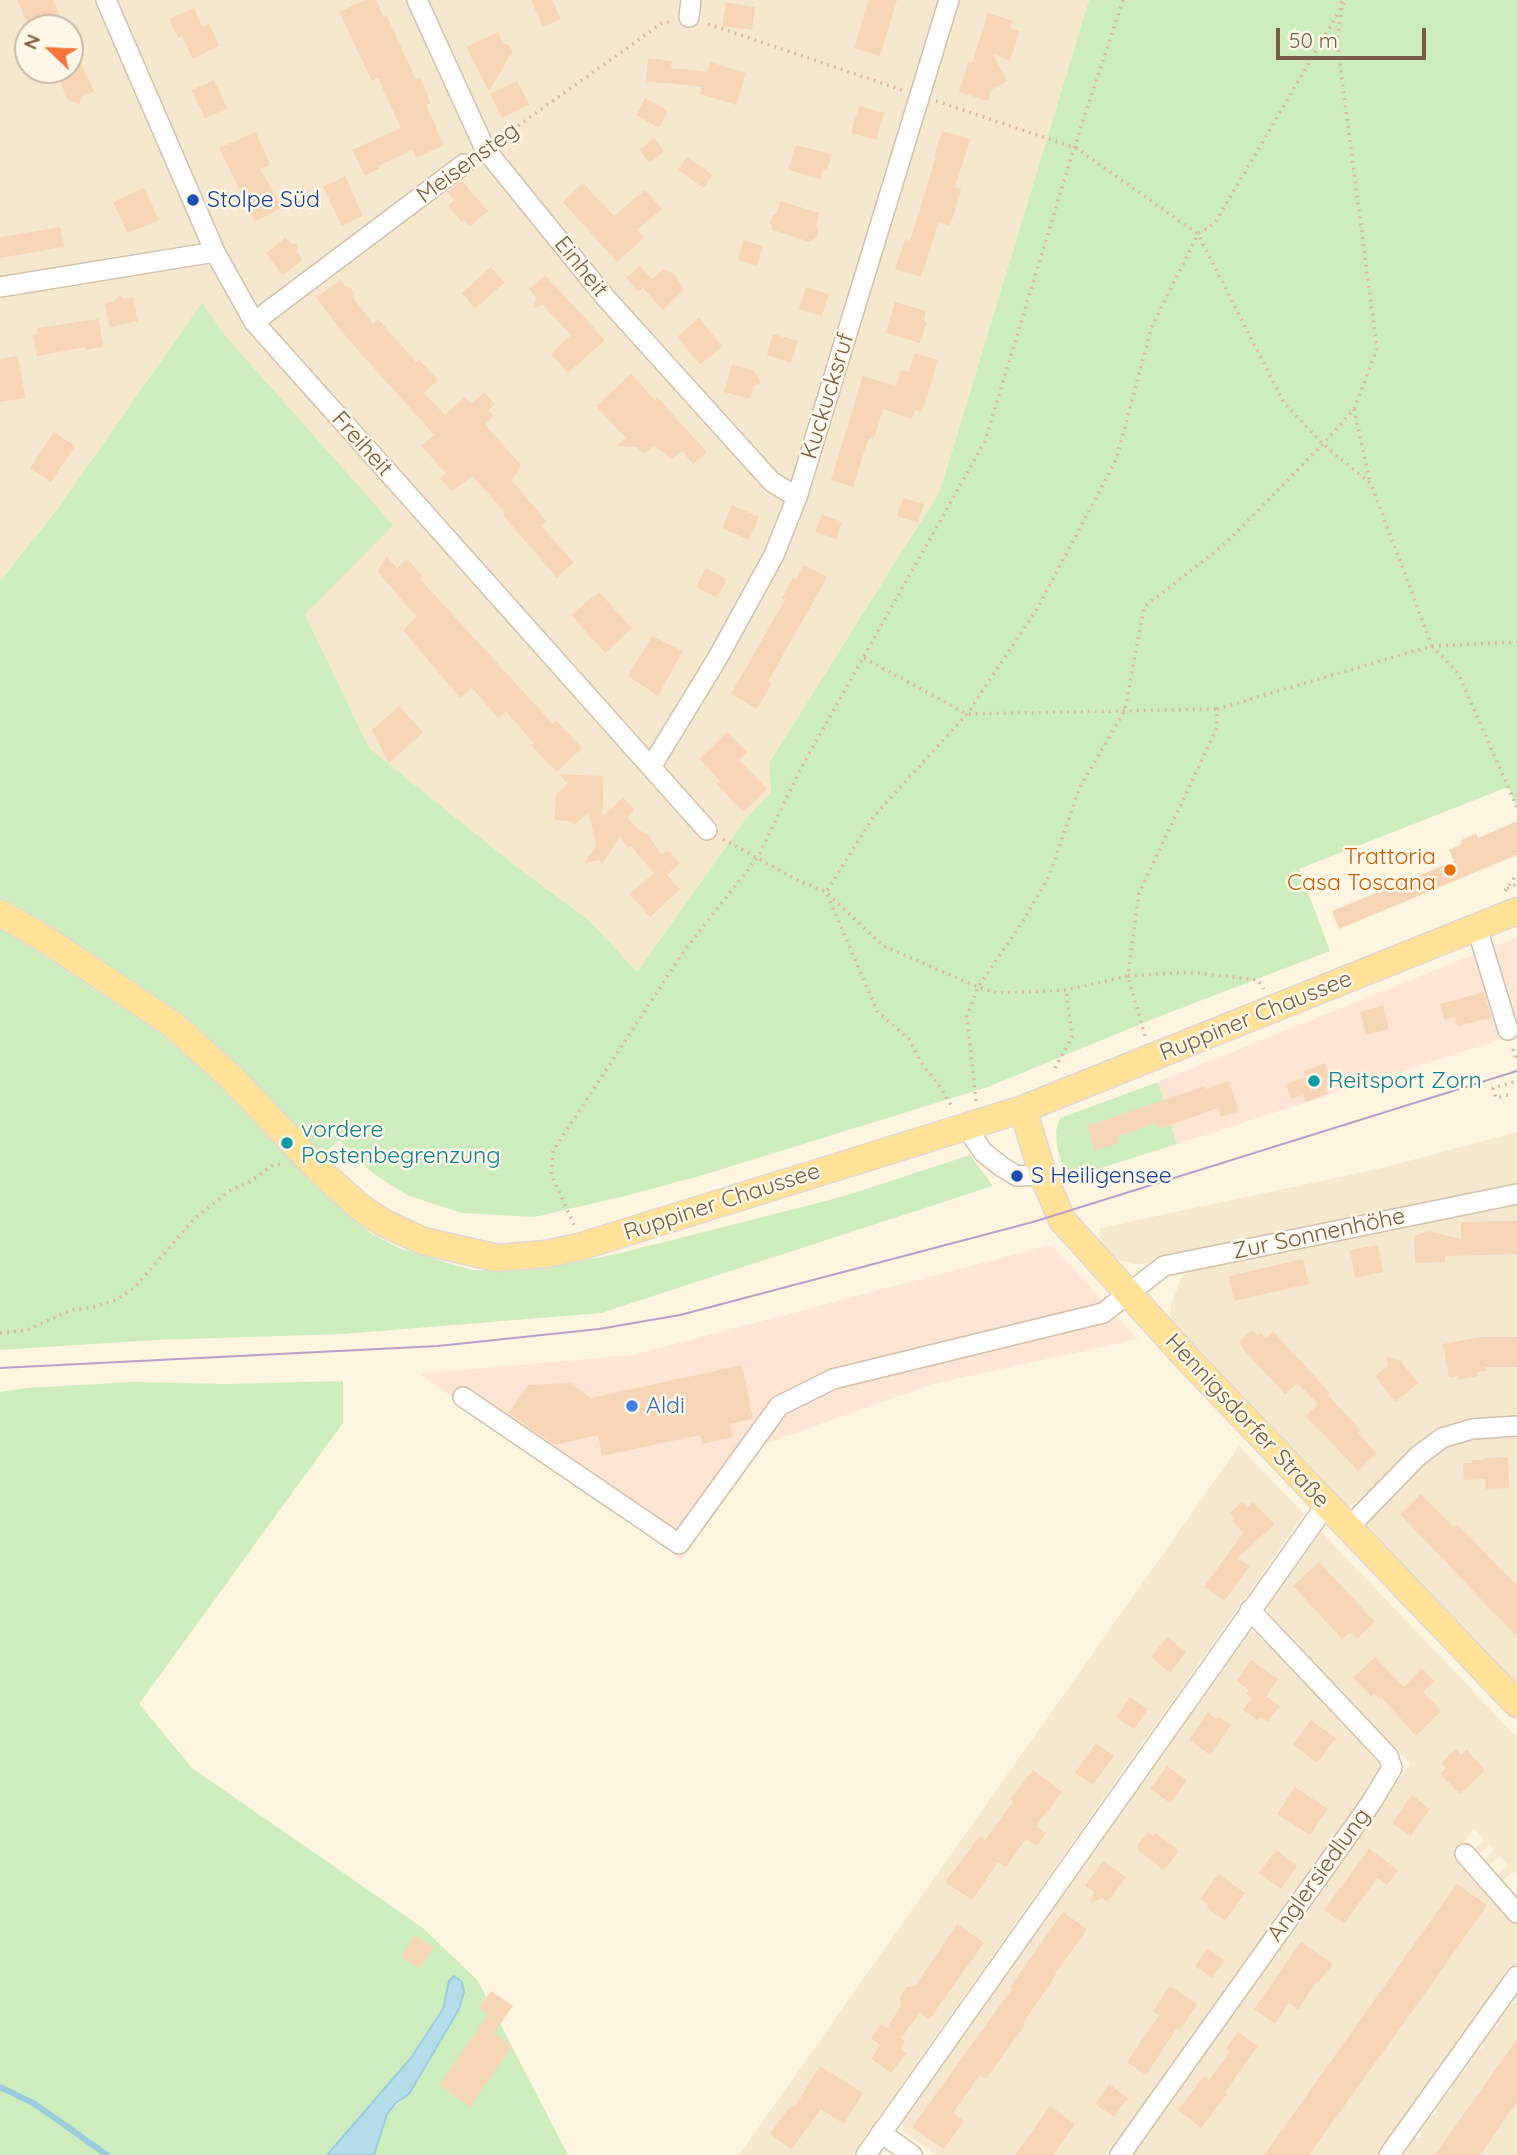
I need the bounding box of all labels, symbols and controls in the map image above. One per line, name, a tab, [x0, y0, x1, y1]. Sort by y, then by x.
north arrow	[14, 14, 84, 84]
scale bar	[1279, 14, 1430, 58]
text: 50 m	[1289, 27, 1338, 53]
text: N	[18, 30, 45, 53]
street label: Meisensteg	[411, 117, 525, 209]
place label: Stolpe Süd	[207, 186, 320, 214]
marker: Stolpe Süd	[185, 192, 201, 208]
street label: Einheit	[548, 231, 614, 303]
street label: Kuckucksruf	[796, 329, 860, 463]
street label: Freiheit	[326, 406, 398, 482]
place label: Trattoria Casa Toscana	[1287, 843, 1436, 897]
marker: Trattoria Casa Toscana	[1442, 862, 1458, 878]
street label: Ruppiner Chaussee	[1156, 965, 1356, 1067]
place label: Reitsport Zorn	[1328, 1067, 1482, 1095]
marker: Reitsport Zorn	[1306, 1073, 1322, 1089]
place label: vordere Postenbegrenzung	[301, 1116, 501, 1170]
marker: vordere Postenbegrenzung	[279, 1135, 295, 1151]
street label: Ruppiner Chaussee	[620, 1157, 824, 1247]
place label: S Heiligensee	[1031, 1162, 1172, 1190]
marker: S Heiligensee	[1009, 1168, 1025, 1184]
street label: Zur Sonnenhöhe	[1230, 1202, 1408, 1266]
street label: Hennigsdorfer Straße	[1159, 1328, 1335, 1514]
place label: Aldi	[646, 1392, 685, 1420]
marker: Aldi	[624, 1398, 640, 1414]
street label: Anglersiedlung	[1261, 1803, 1377, 1947]

